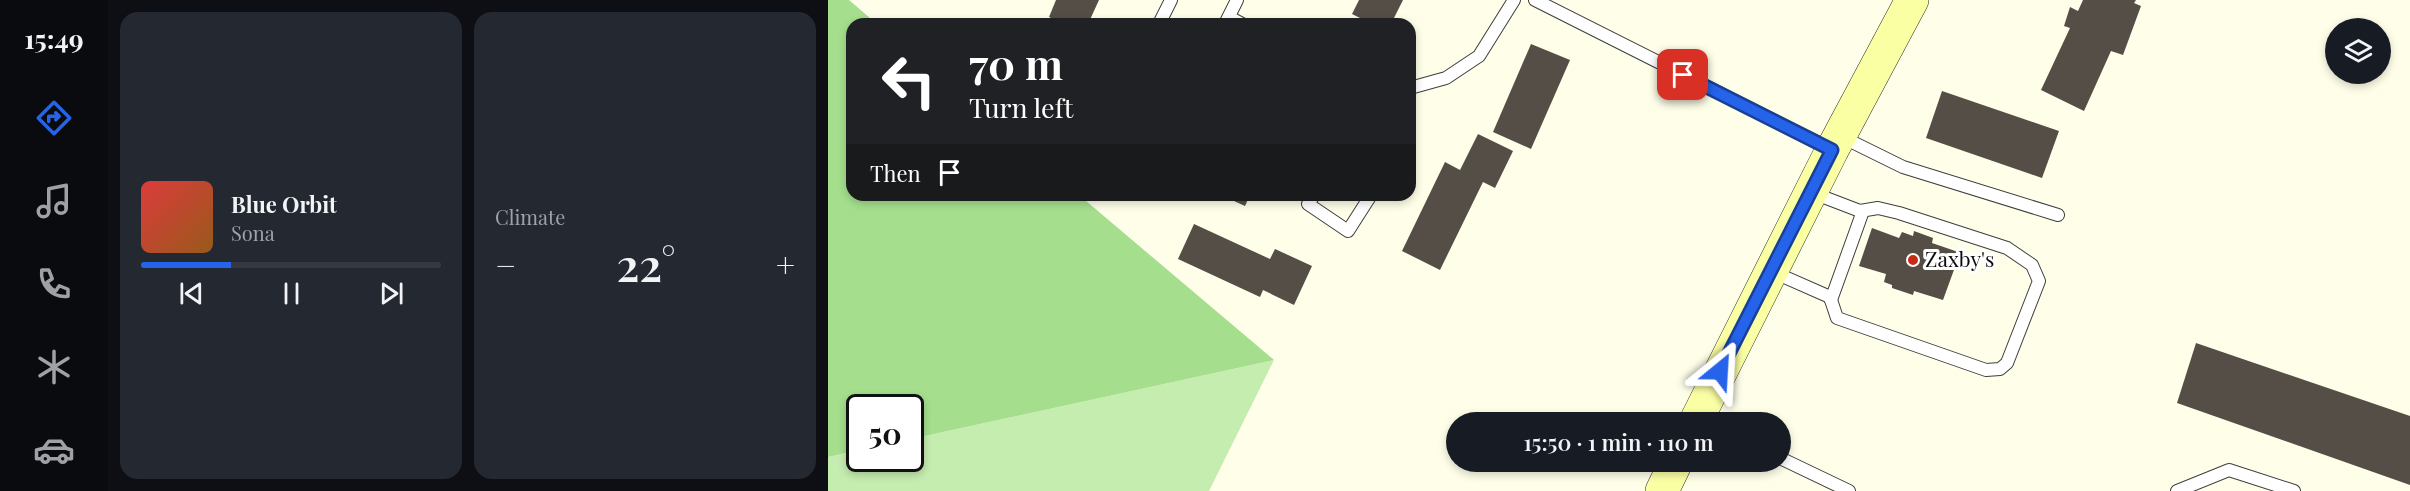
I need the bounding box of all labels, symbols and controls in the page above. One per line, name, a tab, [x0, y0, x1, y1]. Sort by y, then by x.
map controls	[2325, 18, 2391, 84]
button: layers	[2325, 18, 2391, 84]
text: 15:49	[24, 20, 84, 56]
text: 70 m	[969, 35, 1063, 91]
icon: left	[870, 42, 948, 120]
pin	[1657, 49, 1708, 100]
icon: arrive	[1666, 58, 1699, 91]
text: Turn left	[969, 89, 1073, 125]
icon: directions	[33, 97, 75, 139]
icon: arrive	[933, 156, 966, 189]
text: Then	[870, 158, 921, 188]
icon: music	[33, 180, 75, 222]
text: Blue Orbit	[231, 189, 337, 219]
text: Climate	[495, 203, 565, 230]
text: Sona	[231, 219, 275, 246]
text: 22°	[616, 233, 676, 293]
text: −	[495, 242, 516, 286]
text: +	[776, 242, 795, 286]
place label: Zaxby's	[1925, 244, 1994, 272]
marker: Zaxby's	[1906, 253, 1920, 267]
icon: phone	[33, 263, 75, 305]
icon: previous	[175, 277, 208, 310]
icon: pause	[275, 277, 308, 310]
icon: next	[375, 277, 408, 310]
position arrow	[1688, 339, 1752, 403]
icon: climate	[33, 346, 75, 388]
speed limit sign: 50	[846, 394, 924, 472]
text: 15:50 · 1 min · 110 m	[1524, 427, 1713, 457]
icon: car	[33, 429, 75, 471]

